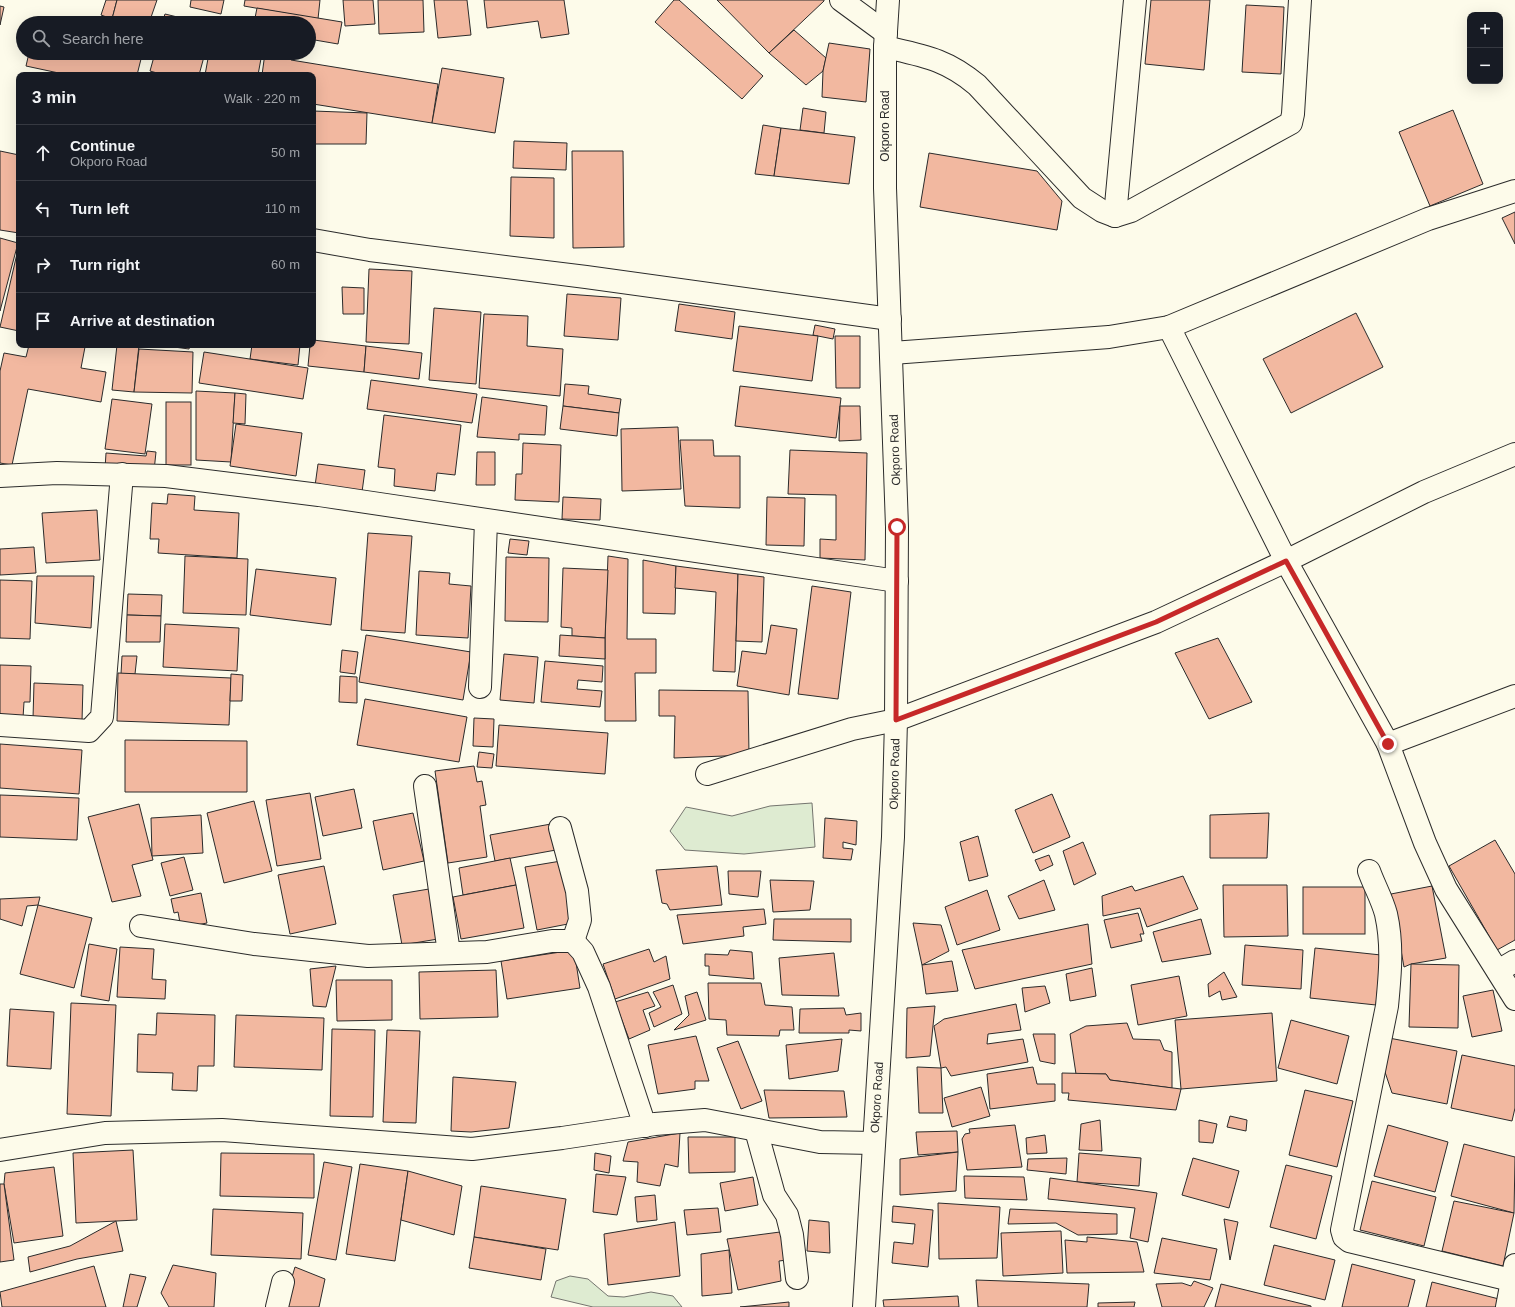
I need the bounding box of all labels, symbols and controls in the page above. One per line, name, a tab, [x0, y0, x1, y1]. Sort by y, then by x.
map controls	[1467, 12, 1503, 84]
button: +	[1467, 12, 1503, 48]
search box	[16, 16, 316, 60]
icon: search	[30, 27, 52, 49]
text: Search here	[62, 30, 144, 47]
button: −	[1467, 48, 1503, 84]
text: 3 min	[32, 88, 76, 107]
street label: Okporo Road	[878, 90, 892, 162]
text: Walk · 220 m	[224, 91, 300, 106]
text: Continue	[70, 137, 135, 154]
icon: ahead	[32, 142, 54, 164]
text: 50 m	[271, 145, 300, 160]
text: Okporo Road	[70, 154, 147, 169]
icon: left	[32, 198, 54, 220]
text: Turn left	[70, 200, 129, 217]
text: 110 m	[265, 201, 300, 216]
icon: right	[32, 254, 54, 276]
text: Turn right	[70, 256, 140, 273]
text: 60 m	[271, 257, 300, 272]
icon: arrive	[32, 310, 54, 332]
text: Arrive at destination	[70, 312, 215, 329]
street label: Okporo Road	[887, 414, 903, 486]
route start	[888, 518, 906, 536]
route end	[1379, 735, 1397, 753]
street label: Okporo Road	[887, 738, 903, 810]
street label: Okporo Road	[868, 1061, 886, 1134]

